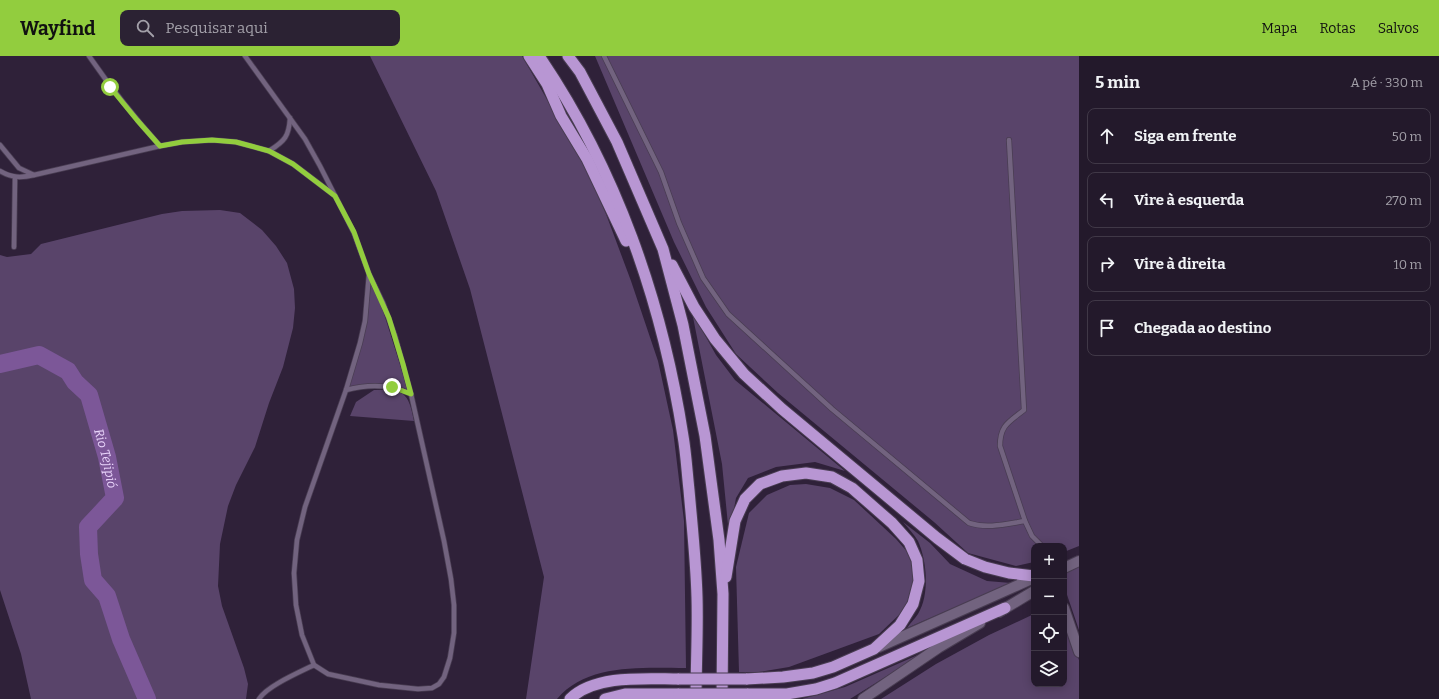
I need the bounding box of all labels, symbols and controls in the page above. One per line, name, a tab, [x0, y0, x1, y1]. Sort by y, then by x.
search box	[120, 10, 400, 46]
text: Wayfind	[20, 17, 96, 40]
icon: search	[134, 17, 156, 39]
text: Pesquisar aqui	[166, 19, 268, 37]
text: Mapa	[1261, 20, 1297, 37]
text: Rotas	[1319, 20, 1356, 37]
text: Salvos	[1378, 20, 1419, 37]
text: 5 min	[1095, 72, 1140, 93]
text: A pé · 330 m	[1350, 75, 1423, 90]
route start	[101, 78, 119, 96]
icon: ahead	[1096, 125, 1118, 147]
text: Siga em frente	[1134, 127, 1237, 145]
text: 50 m	[1392, 129, 1422, 144]
icon: left	[1096, 189, 1118, 211]
text: Vire à esquerda	[1134, 191, 1244, 209]
text: 270 m	[1385, 193, 1422, 208]
icon: right	[1096, 253, 1118, 275]
text: Vire à direita	[1134, 255, 1226, 273]
text: 10 m	[1393, 257, 1422, 272]
icon: arrive	[1096, 317, 1118, 339]
text: Chegada ao destino	[1134, 319, 1271, 337]
route end	[383, 378, 401, 396]
water label: Rio Tejipió	[92, 427, 120, 489]
map controls	[1031, 543, 1067, 687]
button: +	[1031, 543, 1067, 579]
button: −	[1031, 579, 1067, 615]
button: locate	[1031, 615, 1067, 651]
button: layers	[1031, 651, 1067, 687]

